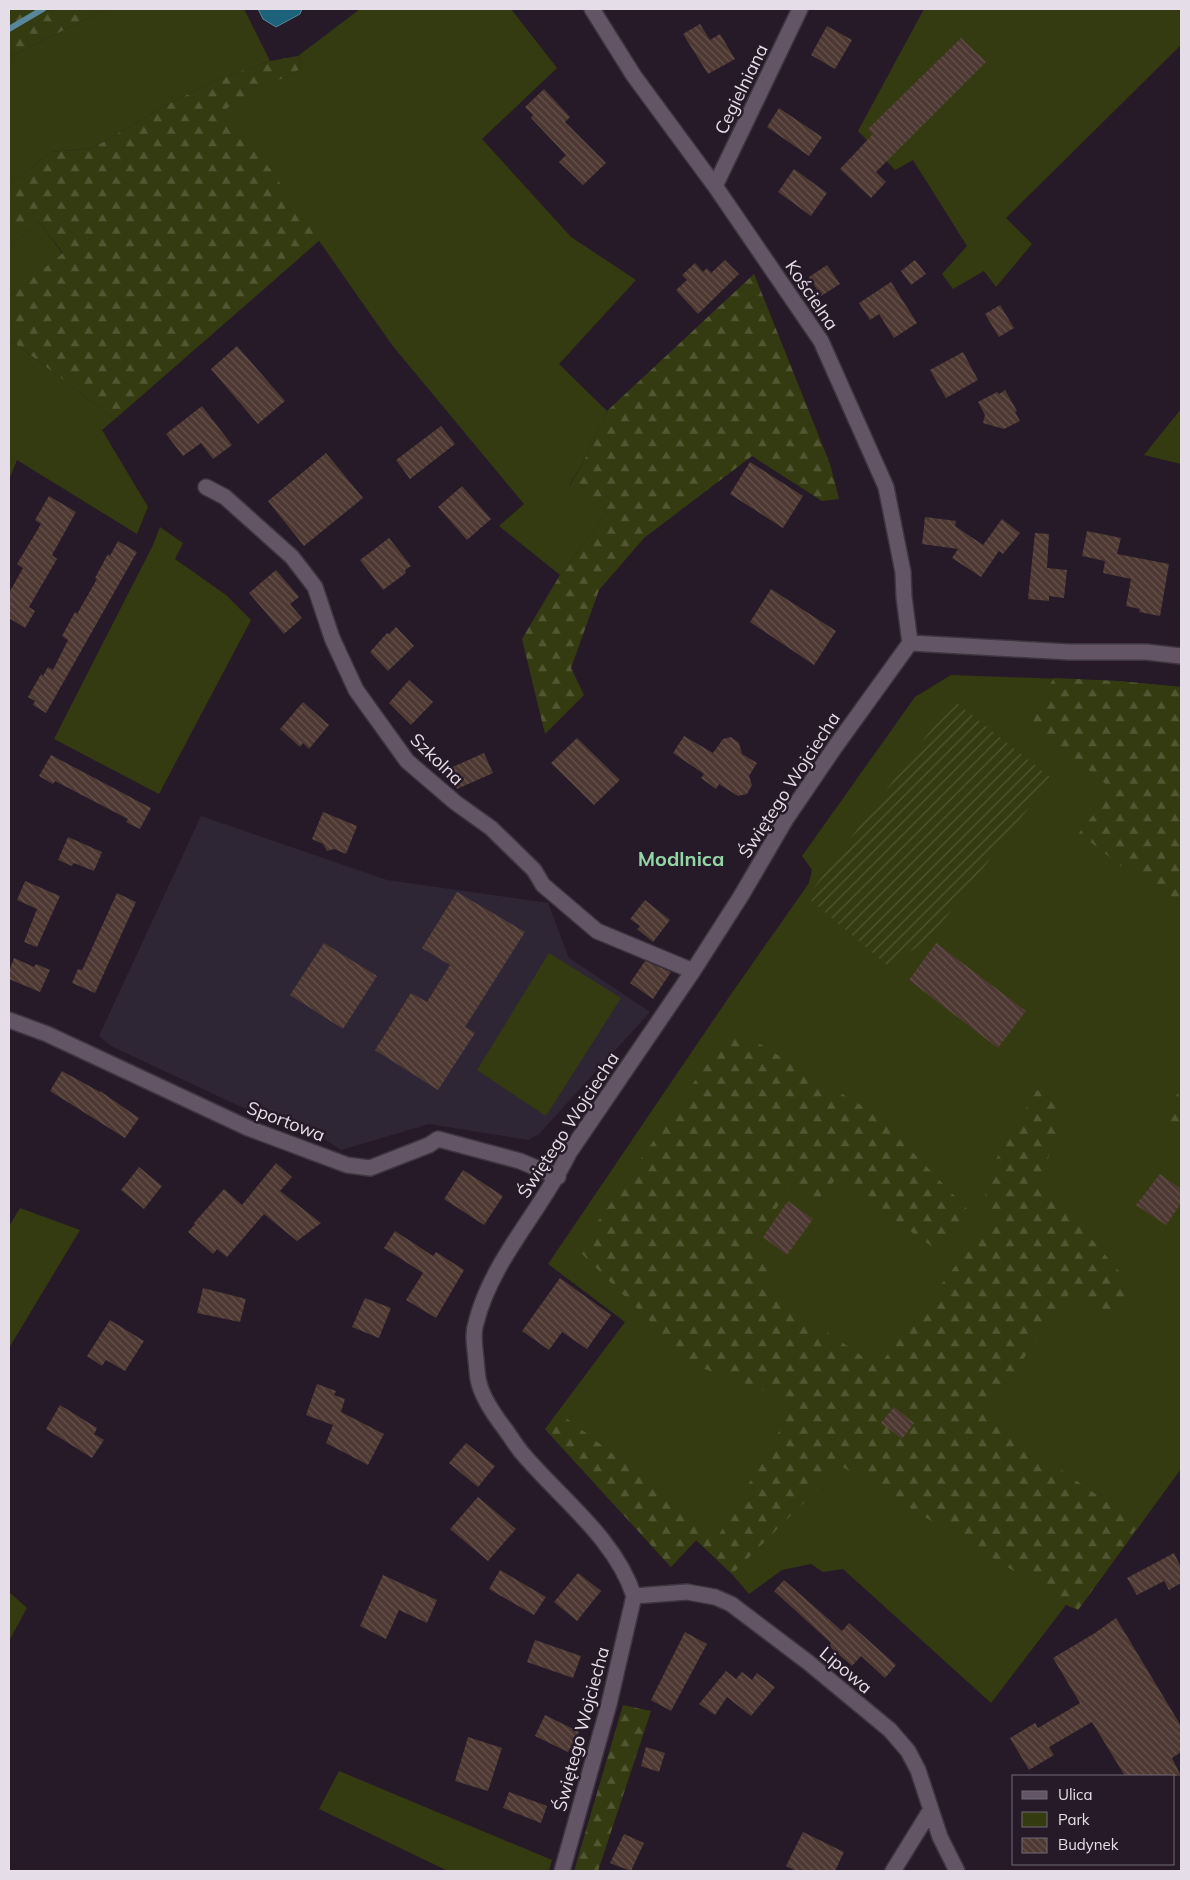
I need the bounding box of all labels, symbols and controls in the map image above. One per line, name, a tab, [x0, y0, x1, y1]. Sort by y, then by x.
street label: Cegielniana	[709, 40, 773, 138]
street label: Kościelna	[780, 256, 844, 334]
street label: Świętego Wojciecha	[733, 708, 845, 862]
street label: Szkolna	[405, 728, 469, 790]
district label: Modlnica	[638, 846, 724, 871]
street label: Świętego Wojciecha	[512, 1048, 624, 1202]
street label: Sportowa	[244, 1096, 328, 1146]
street label: Lipowa	[815, 1641, 877, 1699]
street label: Świętego Wojciecha	[548, 1644, 614, 1814]
legend	[1012, 1775, 1175, 1865]
text: Ulica	[1058, 1785, 1092, 1804]
text: Park	[1058, 1810, 1090, 1829]
text: Budynek	[1058, 1835, 1119, 1854]

